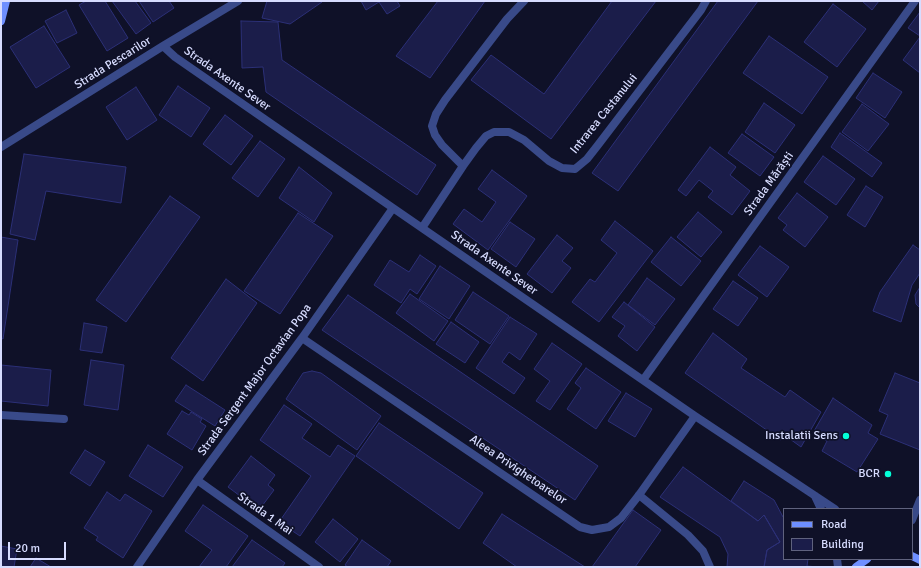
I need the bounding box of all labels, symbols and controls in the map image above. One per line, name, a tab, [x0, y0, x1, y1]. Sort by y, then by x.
street label: Strada Pescarilor	[72, 34, 154, 92]
street label: Strada Axente Sever	[181, 44, 273, 114]
street label: Intrarea Castanului	[567, 71, 641, 157]
street label: Strada Mărăști	[741, 149, 797, 219]
street label: Strada Axente Sever	[448, 228, 540, 298]
street label: Strada Sergent Major Octavian Popa	[195, 301, 315, 459]
place label: Instalatii Sens	[765, 429, 838, 443]
marker: Instalatii Sens	[841, 431, 851, 441]
street label: Aleea Privighetoarelor	[467, 432, 569, 508]
place label: BCR	[858, 467, 880, 481]
marker: BCR	[883, 469, 893, 479]
street label: Strada 1 Mai	[234, 490, 296, 538]
legend	[783, 508, 913, 560]
text: Road	[821, 517, 847, 532]
scale bar	[10, 534, 68, 560]
text: Building	[821, 537, 864, 552]
text: 20 m	[15, 541, 40, 556]

